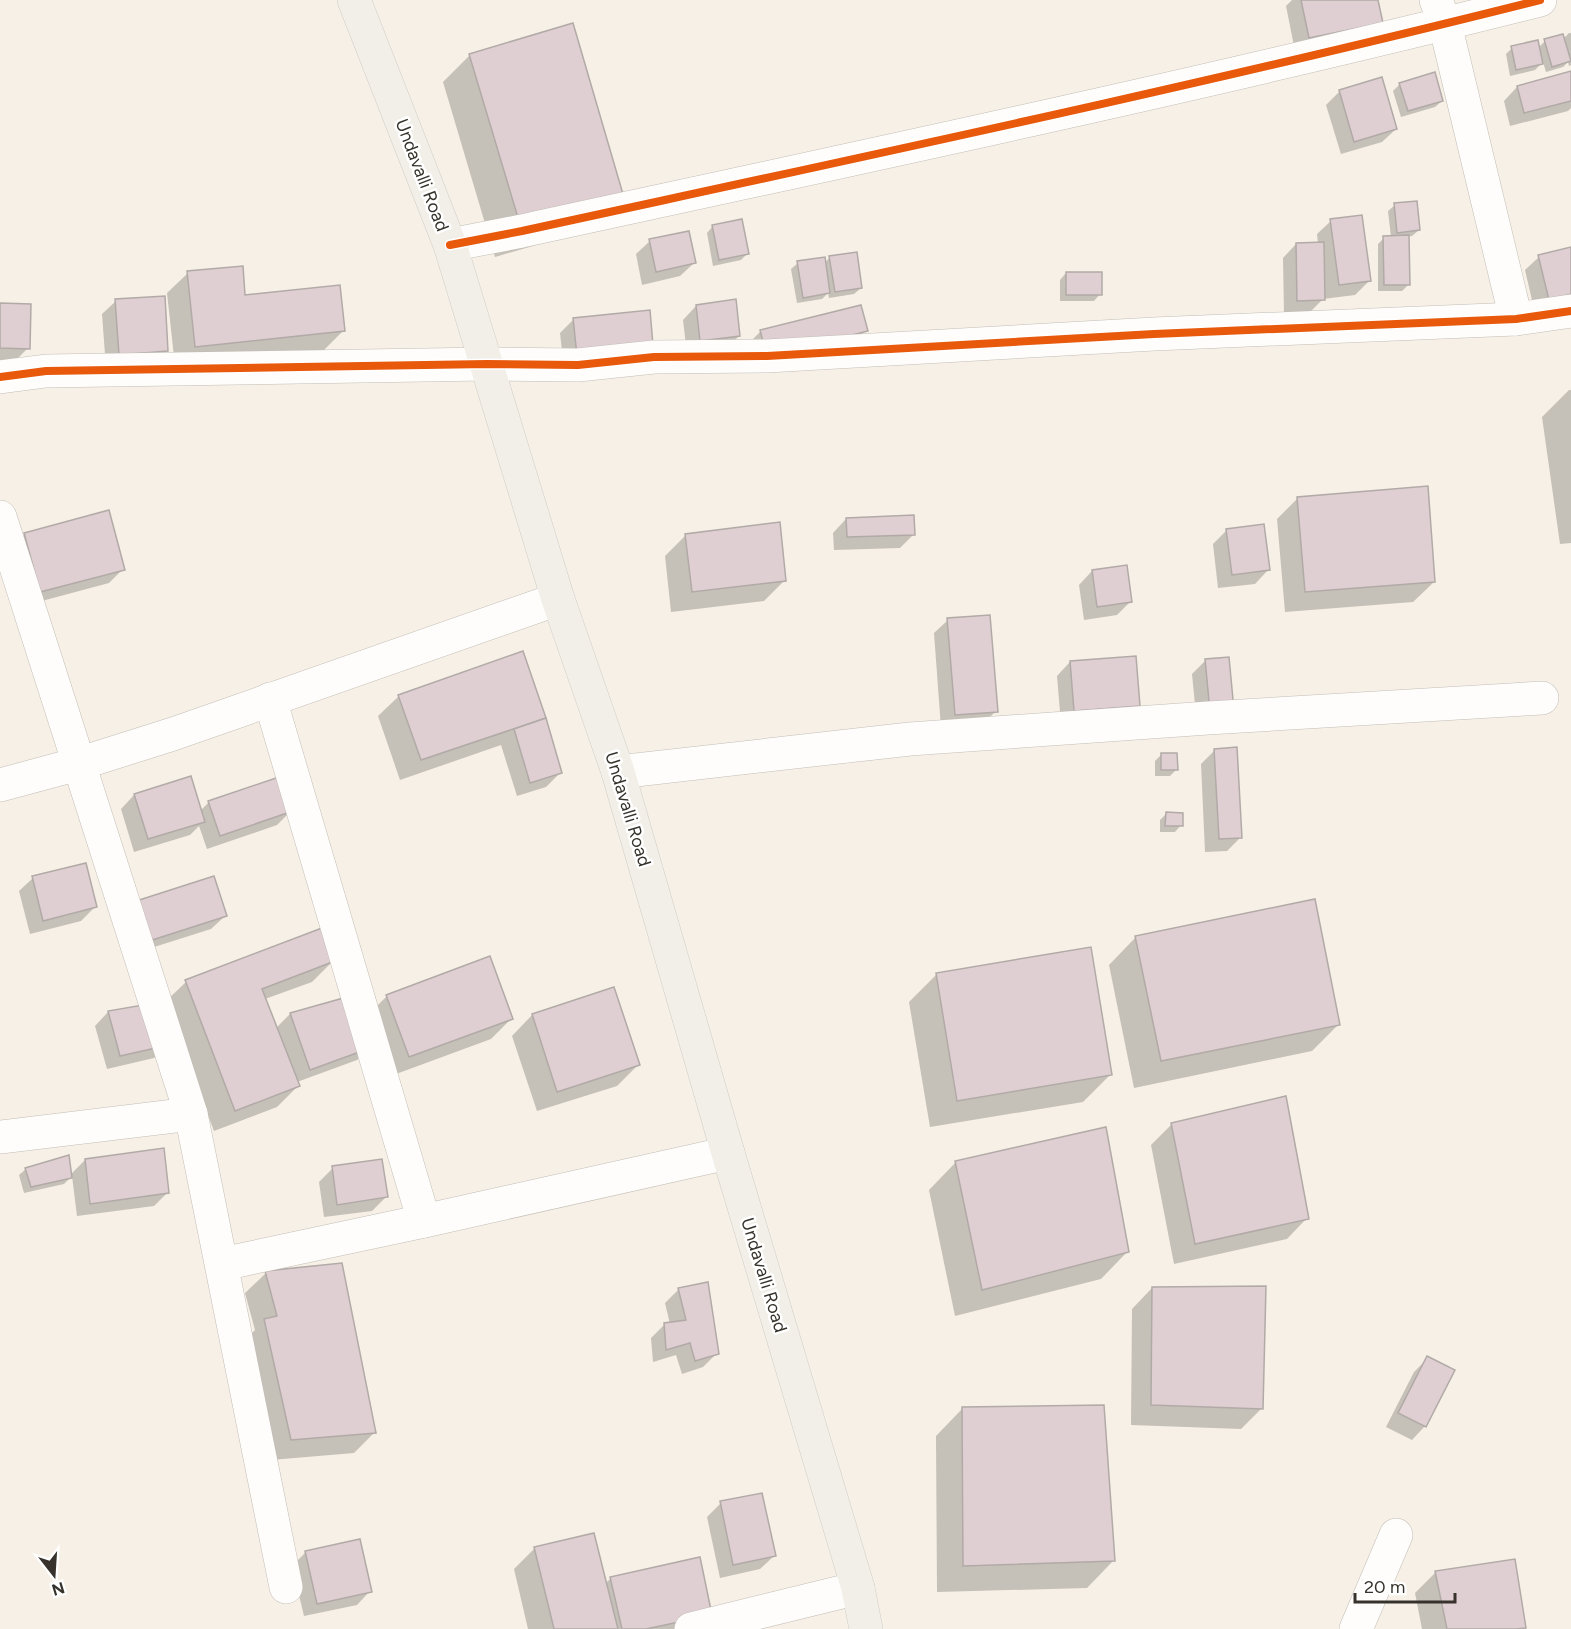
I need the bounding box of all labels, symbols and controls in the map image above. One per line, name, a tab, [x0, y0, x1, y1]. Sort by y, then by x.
street label: Undavalli Road	[390, 116, 454, 234]
street label: Undavalli Road	[600, 749, 656, 869]
street label: Undavalli Road	[736, 1215, 792, 1335]
north arrow	[24, 1545, 84, 1605]
scale bar	[1355, 1566, 1456, 1604]
text: 20 m	[1364, 1576, 1405, 1598]
text: N	[50, 1578, 67, 1600]

